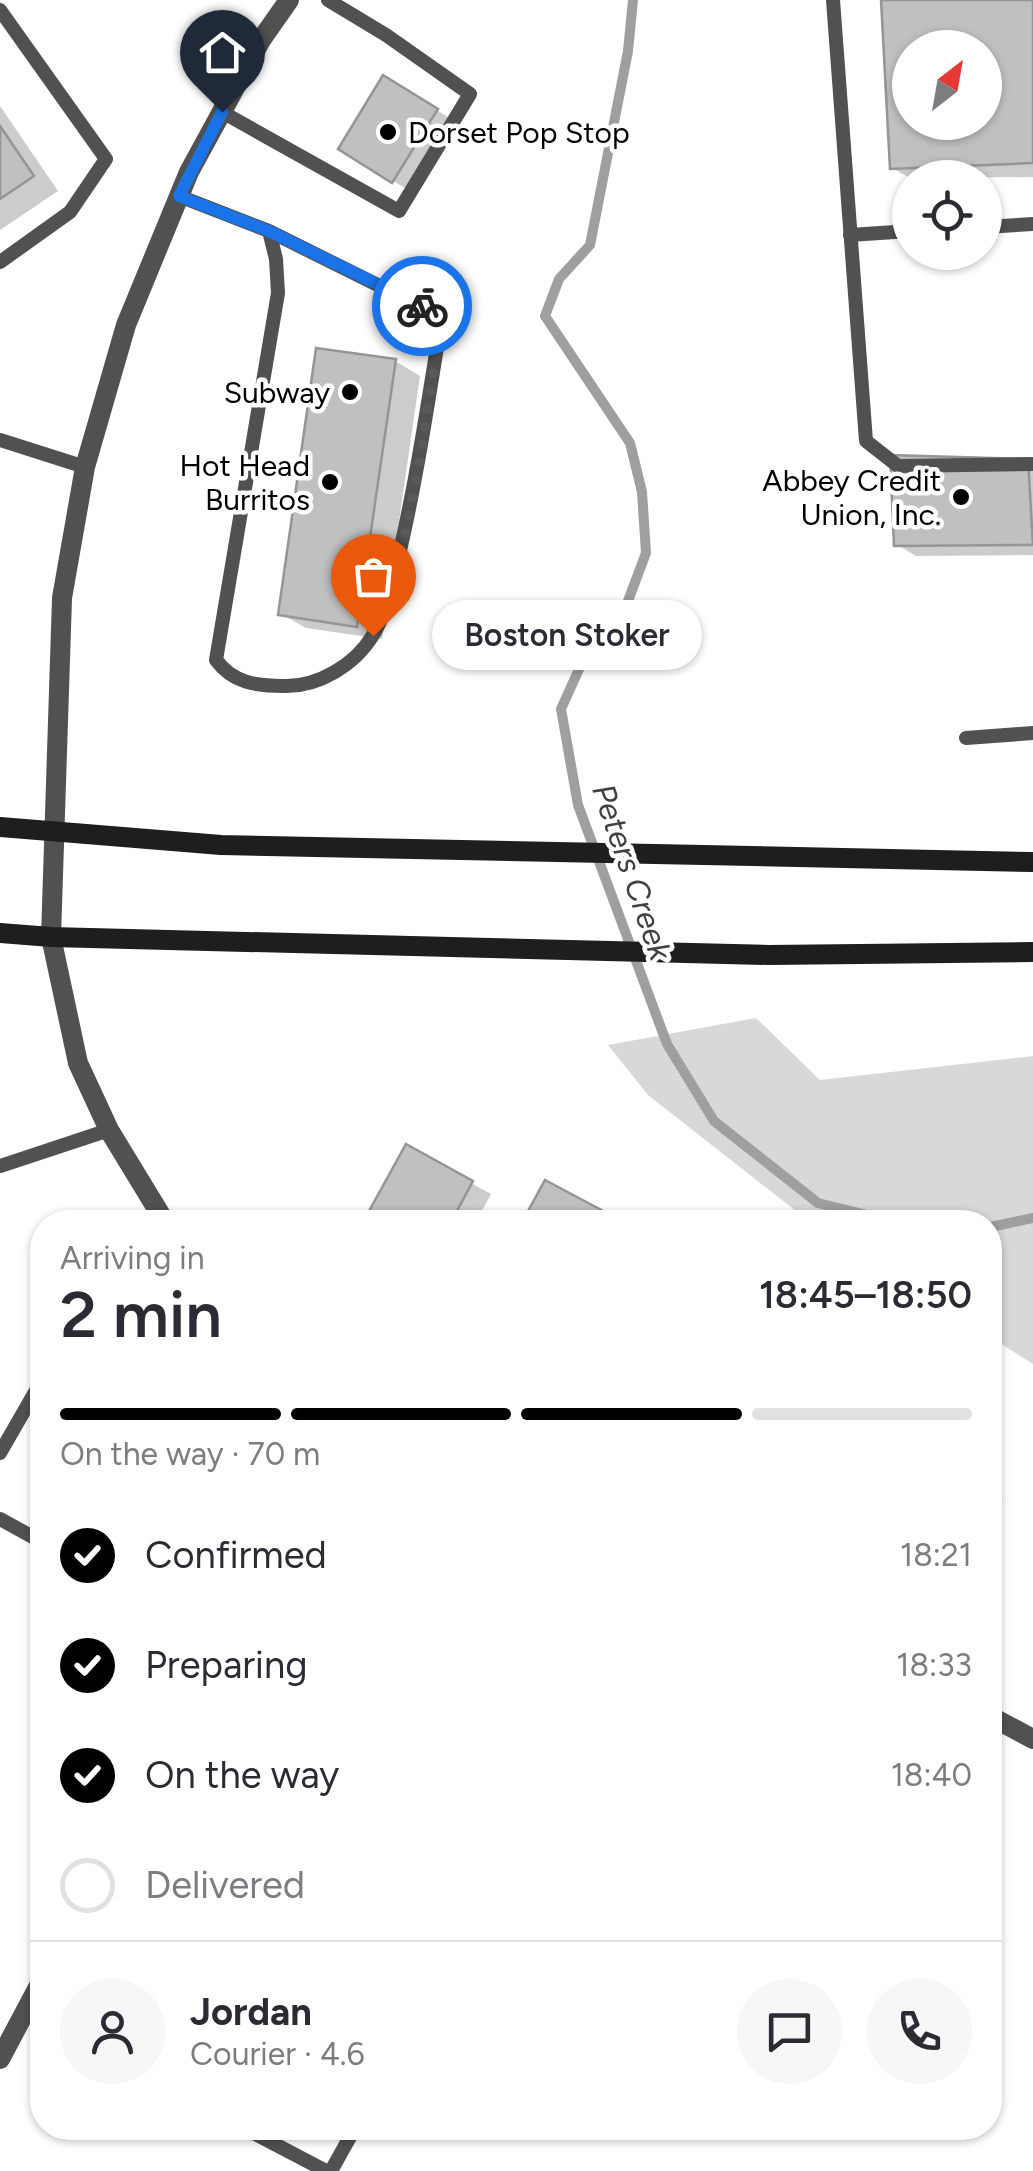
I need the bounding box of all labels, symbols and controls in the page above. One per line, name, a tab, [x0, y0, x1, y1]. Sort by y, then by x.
pin	[180, 10, 265, 113]
icon: home	[195, 25, 250, 80]
north arrow	[892, 30, 1002, 140]
map controls	[892, 30, 1002, 270]
place label: Dorset Pop Stop	[408, 114, 630, 151]
marker: Dorset Pop Stop	[377, 121, 399, 143]
button: locate	[892, 160, 1002, 270]
courier	[372, 256, 472, 356]
icon: bike	[395, 279, 450, 334]
place label: Subway	[224, 374, 330, 411]
marker: Subway	[339, 381, 361, 403]
place label: Hot Head Burritos	[180, 447, 310, 518]
place label: Abbey Credit Union, Inc.	[762, 462, 941, 533]
marker: Hot Head Burritos	[319, 471, 341, 493]
marker: Abbey Credit Union, Inc.	[950, 486, 972, 508]
pin	[331, 534, 416, 637]
icon: bag	[346, 549, 401, 604]
callout: Boston Stoker	[433, 601, 703, 671]
text: Boston Stoker	[464, 616, 670, 654]
water label: Peters Creek	[584, 779, 680, 967]
text: Arriving in	[60, 1239, 205, 1277]
text: 18:45–18:50	[759, 1272, 972, 1318]
text: 2 min	[60, 1275, 222, 1353]
text: On the way · 70 m	[60, 1435, 320, 1473]
icon: check	[60, 1528, 115, 1583]
text: Confirmed	[145, 1532, 327, 1578]
text: 18:21	[900, 1536, 972, 1574]
icon: check	[60, 1638, 115, 1693]
text: Preparing	[145, 1642, 307, 1688]
text: 18:33	[896, 1646, 972, 1684]
icon: check	[60, 1748, 115, 1803]
text: On the way	[145, 1752, 339, 1798]
text: 18:40	[891, 1756, 972, 1794]
text: Delivered	[145, 1862, 305, 1908]
button: person	[60, 1979, 165, 2084]
button: chat	[737, 1979, 842, 2084]
button: phone	[867, 1979, 972, 2084]
text: Jordan	[190, 1989, 312, 2035]
text: Courier · 4.6	[190, 2035, 365, 2073]

